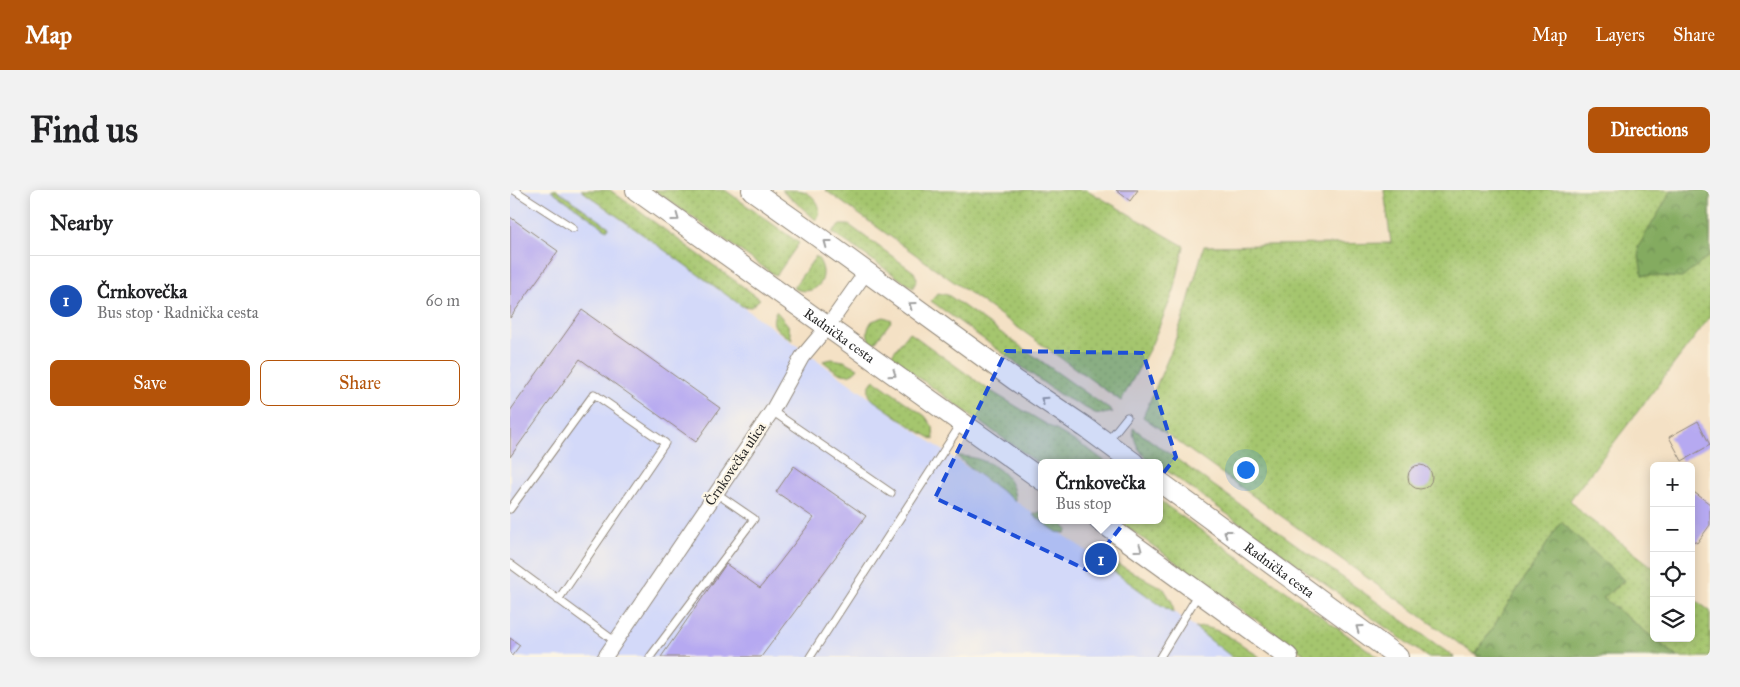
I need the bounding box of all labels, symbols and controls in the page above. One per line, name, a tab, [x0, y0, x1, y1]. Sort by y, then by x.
text: Map	[25, 20, 72, 50]
text: Map	[1532, 24, 1567, 46]
text: Layers	[1595, 24, 1645, 46]
text: Share	[1673, 24, 1715, 46]
button: Directions	[1588, 107, 1710, 153]
text: Find us	[30, 109, 138, 152]
text: Nearby	[50, 210, 113, 236]
one-way arrow	[670, 212, 679, 221]
one-way arrow	[823, 240, 833, 249]
text: Črnkovečka	[97, 280, 187, 303]
text: 1	[63, 291, 69, 310]
text: 60 m	[426, 291, 460, 310]
one-way arrow	[908, 302, 918, 311]
text: Bus stop · Radnička cesta	[97, 303, 259, 322]
street label: Radnička cesta	[800, 305, 878, 367]
button: Save	[50, 360, 250, 406]
button: Share	[260, 360, 460, 406]
one-way arrow	[888, 368, 897, 377]
one-way arrow	[1040, 397, 1050, 406]
street label: Črnkovečka ulica	[700, 418, 769, 509]
your location	[1233, 457, 1259, 483]
popup	[1038, 459, 1163, 524]
map controls	[1650, 462, 1695, 642]
button: +	[1650, 462, 1695, 507]
text: Črnkovečka	[1055, 471, 1146, 494]
text: Bus stop	[1055, 494, 1111, 513]
button: −	[1650, 507, 1695, 552]
one-way arrow	[1224, 530, 1233, 538]
street label: Radnička cesta	[1240, 539, 1318, 602]
pin: 1	[1085, 540, 1117, 578]
one-way arrow	[1133, 543, 1142, 552]
button: locate	[1650, 552, 1695, 597]
button: layers	[1650, 597, 1695, 642]
one-way arrow	[1356, 626, 1365, 634]

